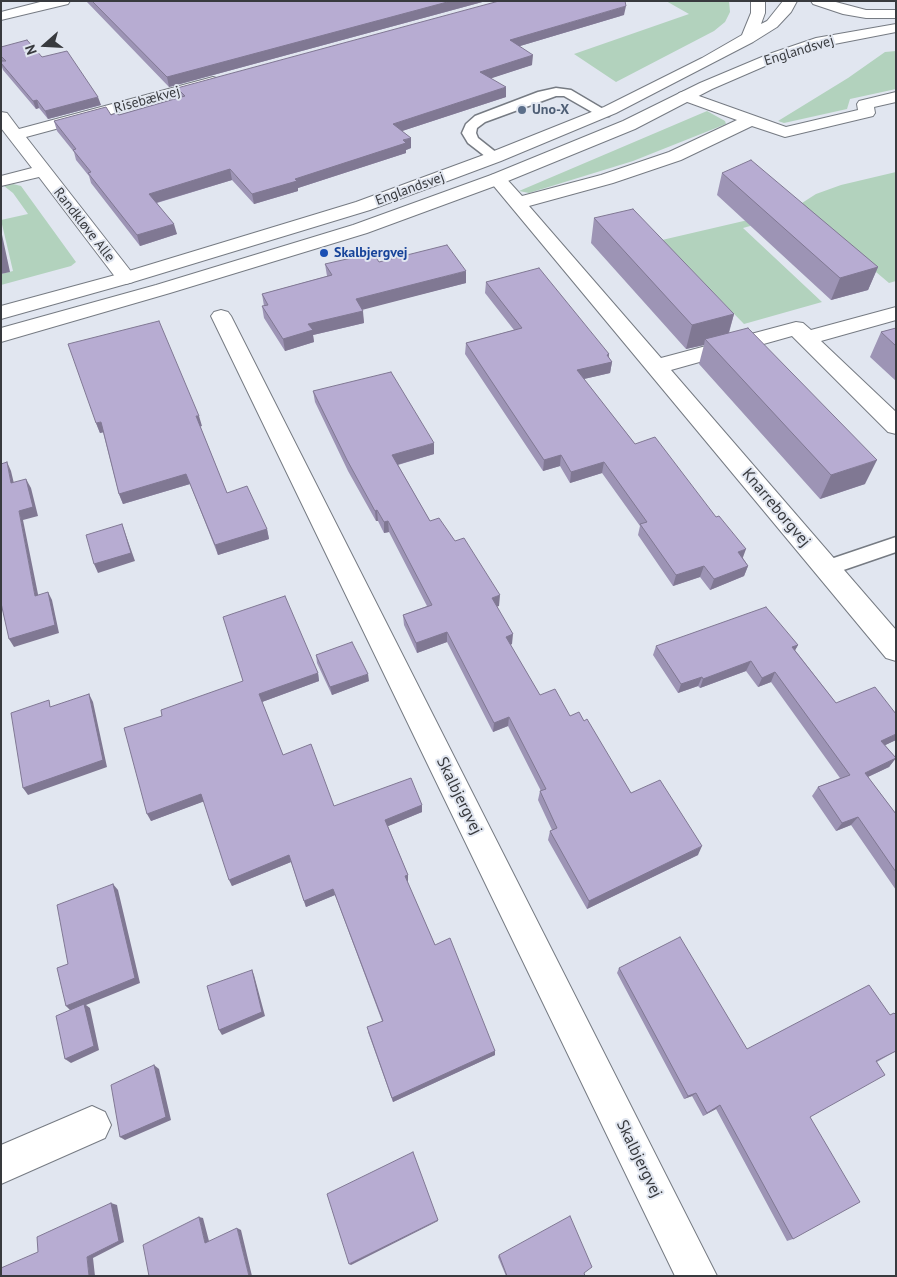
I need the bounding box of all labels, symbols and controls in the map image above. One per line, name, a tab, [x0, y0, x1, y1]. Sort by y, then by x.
north arrow	[20, 20, 70, 70]
street label: Englandsvej	[762, 32, 836, 70]
text: N	[21, 43, 41, 57]
street label: Risebækvej	[112, 83, 182, 117]
place label: Uno-X	[532, 102, 569, 118]
marker: Uno-X	[516, 104, 528, 116]
street label: Englandsvej	[373, 169, 447, 209]
street label: Randkløve Alle	[50, 185, 118, 265]
place label: Skalbjergvej	[334, 245, 408, 261]
marker: Skalbjergvej	[318, 247, 330, 259]
street label: Knarreborgvej	[738, 465, 814, 551]
street label: Skalbjergvej	[432, 754, 486, 838]
street label: Skalbjergvej	[612, 1117, 666, 1201]

